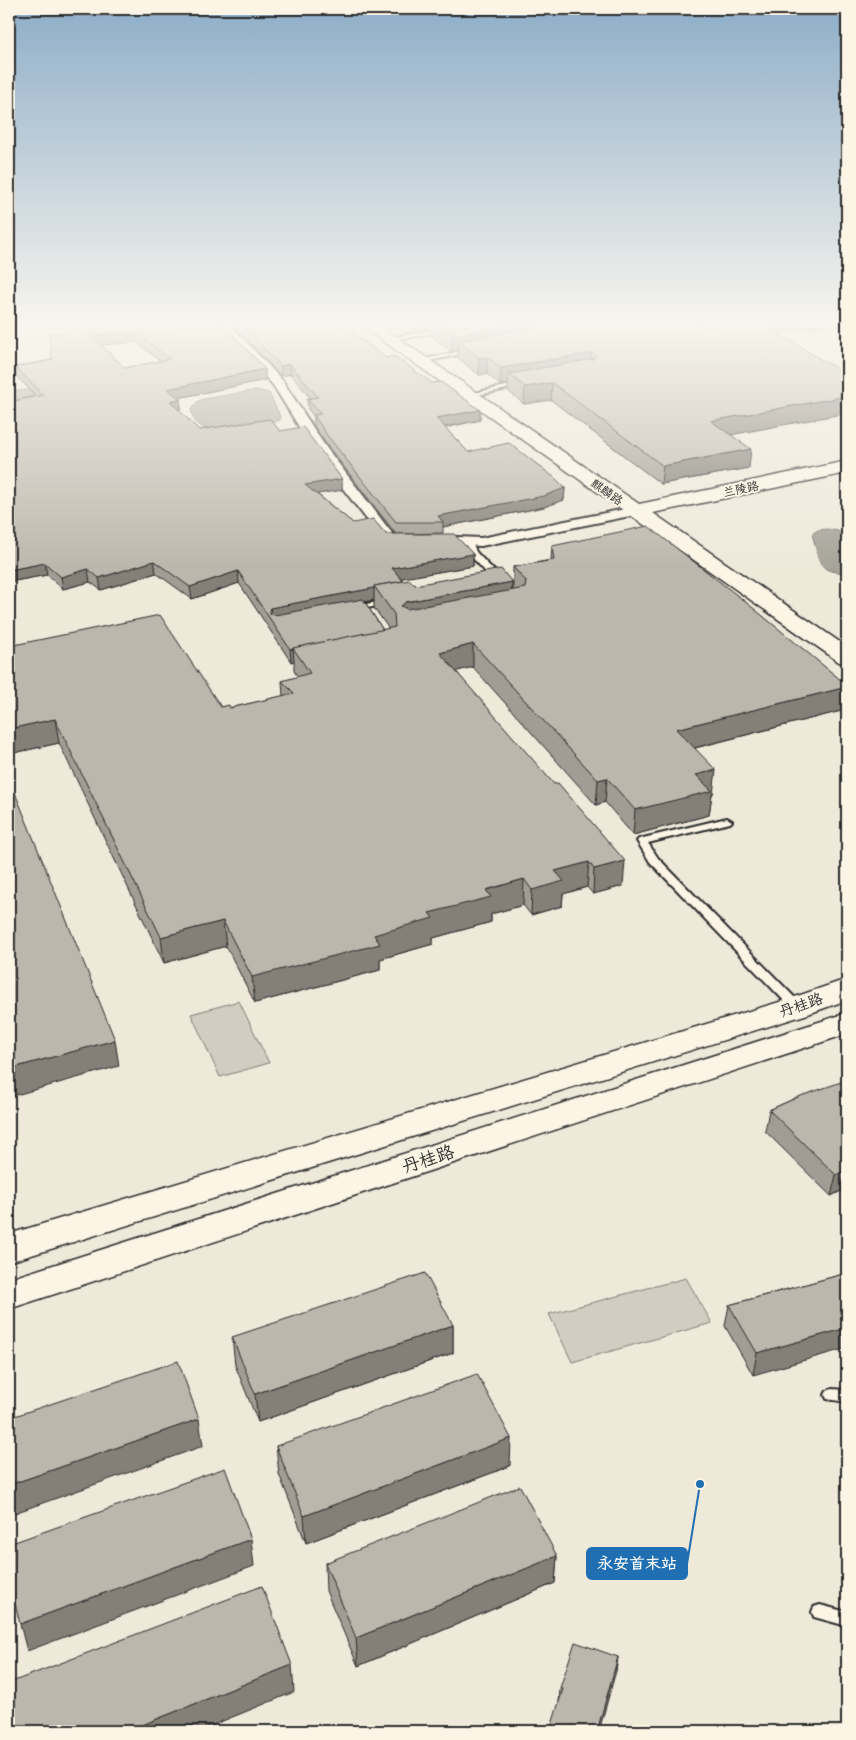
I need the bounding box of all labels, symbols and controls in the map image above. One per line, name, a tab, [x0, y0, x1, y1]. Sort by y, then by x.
street label: 麒麟路	[588, 474, 627, 509]
street label: 兰陵路	[722, 476, 760, 501]
street label: 丹桂路	[776, 987, 826, 1022]
street label: 丹桂路	[398, 1138, 457, 1179]
callout: 永安首末站	[587, 1548, 687, 1579]
text: 永安首末站	[597, 1552, 677, 1574]

